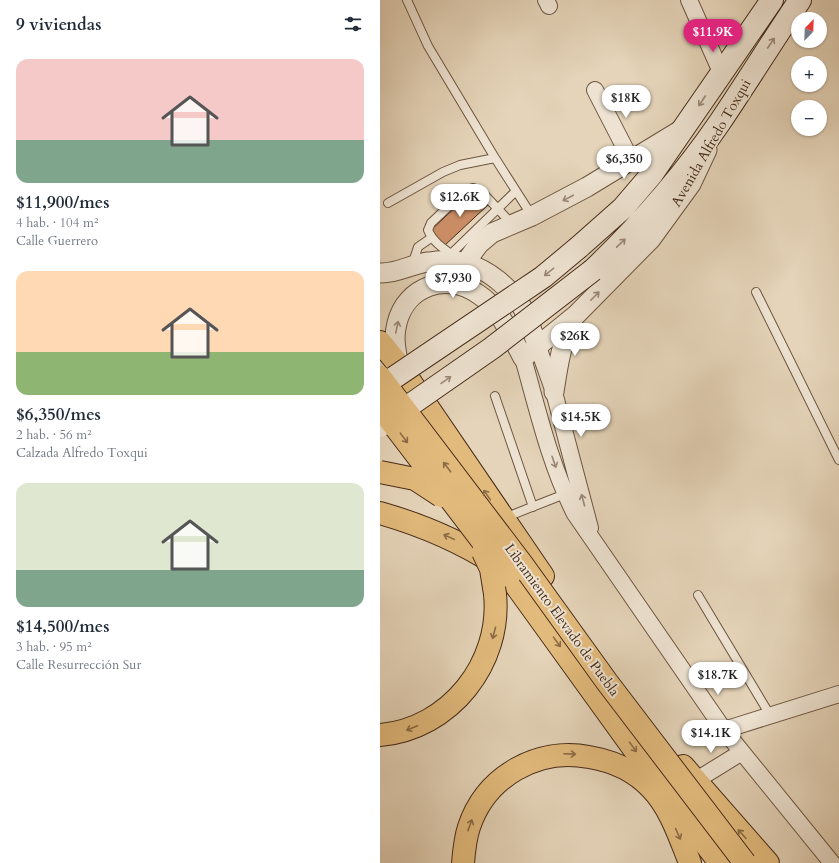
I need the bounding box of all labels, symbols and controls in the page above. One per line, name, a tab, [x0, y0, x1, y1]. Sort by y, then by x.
north arrow	[791, 12, 827, 48]
map controls	[791, 12, 827, 136]
text: 9 viviendas	[16, 13, 102, 36]
icon: filters	[342, 13, 364, 35]
pin: $11.9K	[680, 19, 746, 53]
text: $11.9K	[693, 23, 733, 41]
one-way arrow	[767, 38, 775, 49]
button: +	[791, 56, 827, 92]
street label: Avenida Alfredo Toxqui	[667, 76, 755, 210]
icon: home	[154, 85, 226, 157]
pin: $18K	[602, 85, 650, 119]
text: $18K	[611, 89, 641, 107]
one-way arrow	[698, 95, 706, 106]
button: −	[791, 100, 827, 136]
pin: $6,350	[591, 146, 657, 180]
text: $6,350	[605, 150, 643, 168]
pin: $12.6K	[427, 184, 493, 218]
text: $12.6K	[440, 188, 480, 206]
text: $11,900/mes	[16, 191, 110, 214]
one-way arrow	[562, 194, 574, 202]
text: 4 hab. · 104 m²	[16, 214, 98, 232]
text: Calle Guerrero	[16, 232, 98, 250]
one-way arrow	[616, 238, 626, 248]
pin: $7,930	[420, 265, 486, 299]
one-way arrow	[543, 267, 554, 276]
text: $7,930	[434, 269, 472, 287]
one-way arrow	[590, 291, 600, 301]
icon: home	[154, 297, 226, 369]
one-way arrow	[393, 321, 401, 334]
pin: $26K	[551, 323, 599, 357]
text: $26K	[560, 327, 590, 345]
one-way arrow	[441, 376, 452, 384]
text: $6,350/mes	[16, 403, 101, 426]
pin: $14.5K	[548, 404, 614, 438]
text: $14.5K	[561, 408, 601, 426]
text: 2 hab. · 56 m²	[16, 426, 92, 444]
one-way arrow	[399, 433, 408, 444]
text: Calzada Alfredo Toxqui	[16, 444, 148, 462]
one-way arrow	[551, 456, 559, 468]
one-way arrow	[442, 461, 451, 472]
one-way arrow	[483, 490, 491, 501]
one-way arrow	[579, 494, 586, 507]
icon: home	[154, 509, 226, 581]
one-way arrow	[443, 533, 455, 540]
street label: Libramiento Elevado de Puebla	[500, 540, 624, 700]
text: $14,500/mes	[16, 615, 110, 638]
one-way arrow	[490, 626, 497, 639]
one-way arrow	[552, 636, 561, 647]
text: 3 hab. · 95 m²	[16, 638, 92, 656]
text: Calle Resurrección Sur	[16, 656, 141, 674]
pin: $18.7K	[685, 662, 751, 696]
text: $18.7K	[698, 666, 738, 684]
pin: $14.1K	[678, 720, 744, 754]
one-way arrow	[407, 724, 419, 732]
text: $14.1K	[691, 724, 731, 742]
one-way arrow	[629, 741, 637, 752]
one-way arrow	[563, 750, 576, 758]
one-way arrow	[467, 819, 475, 831]
one-way arrow	[674, 828, 682, 840]
one-way arrow	[738, 829, 747, 839]

